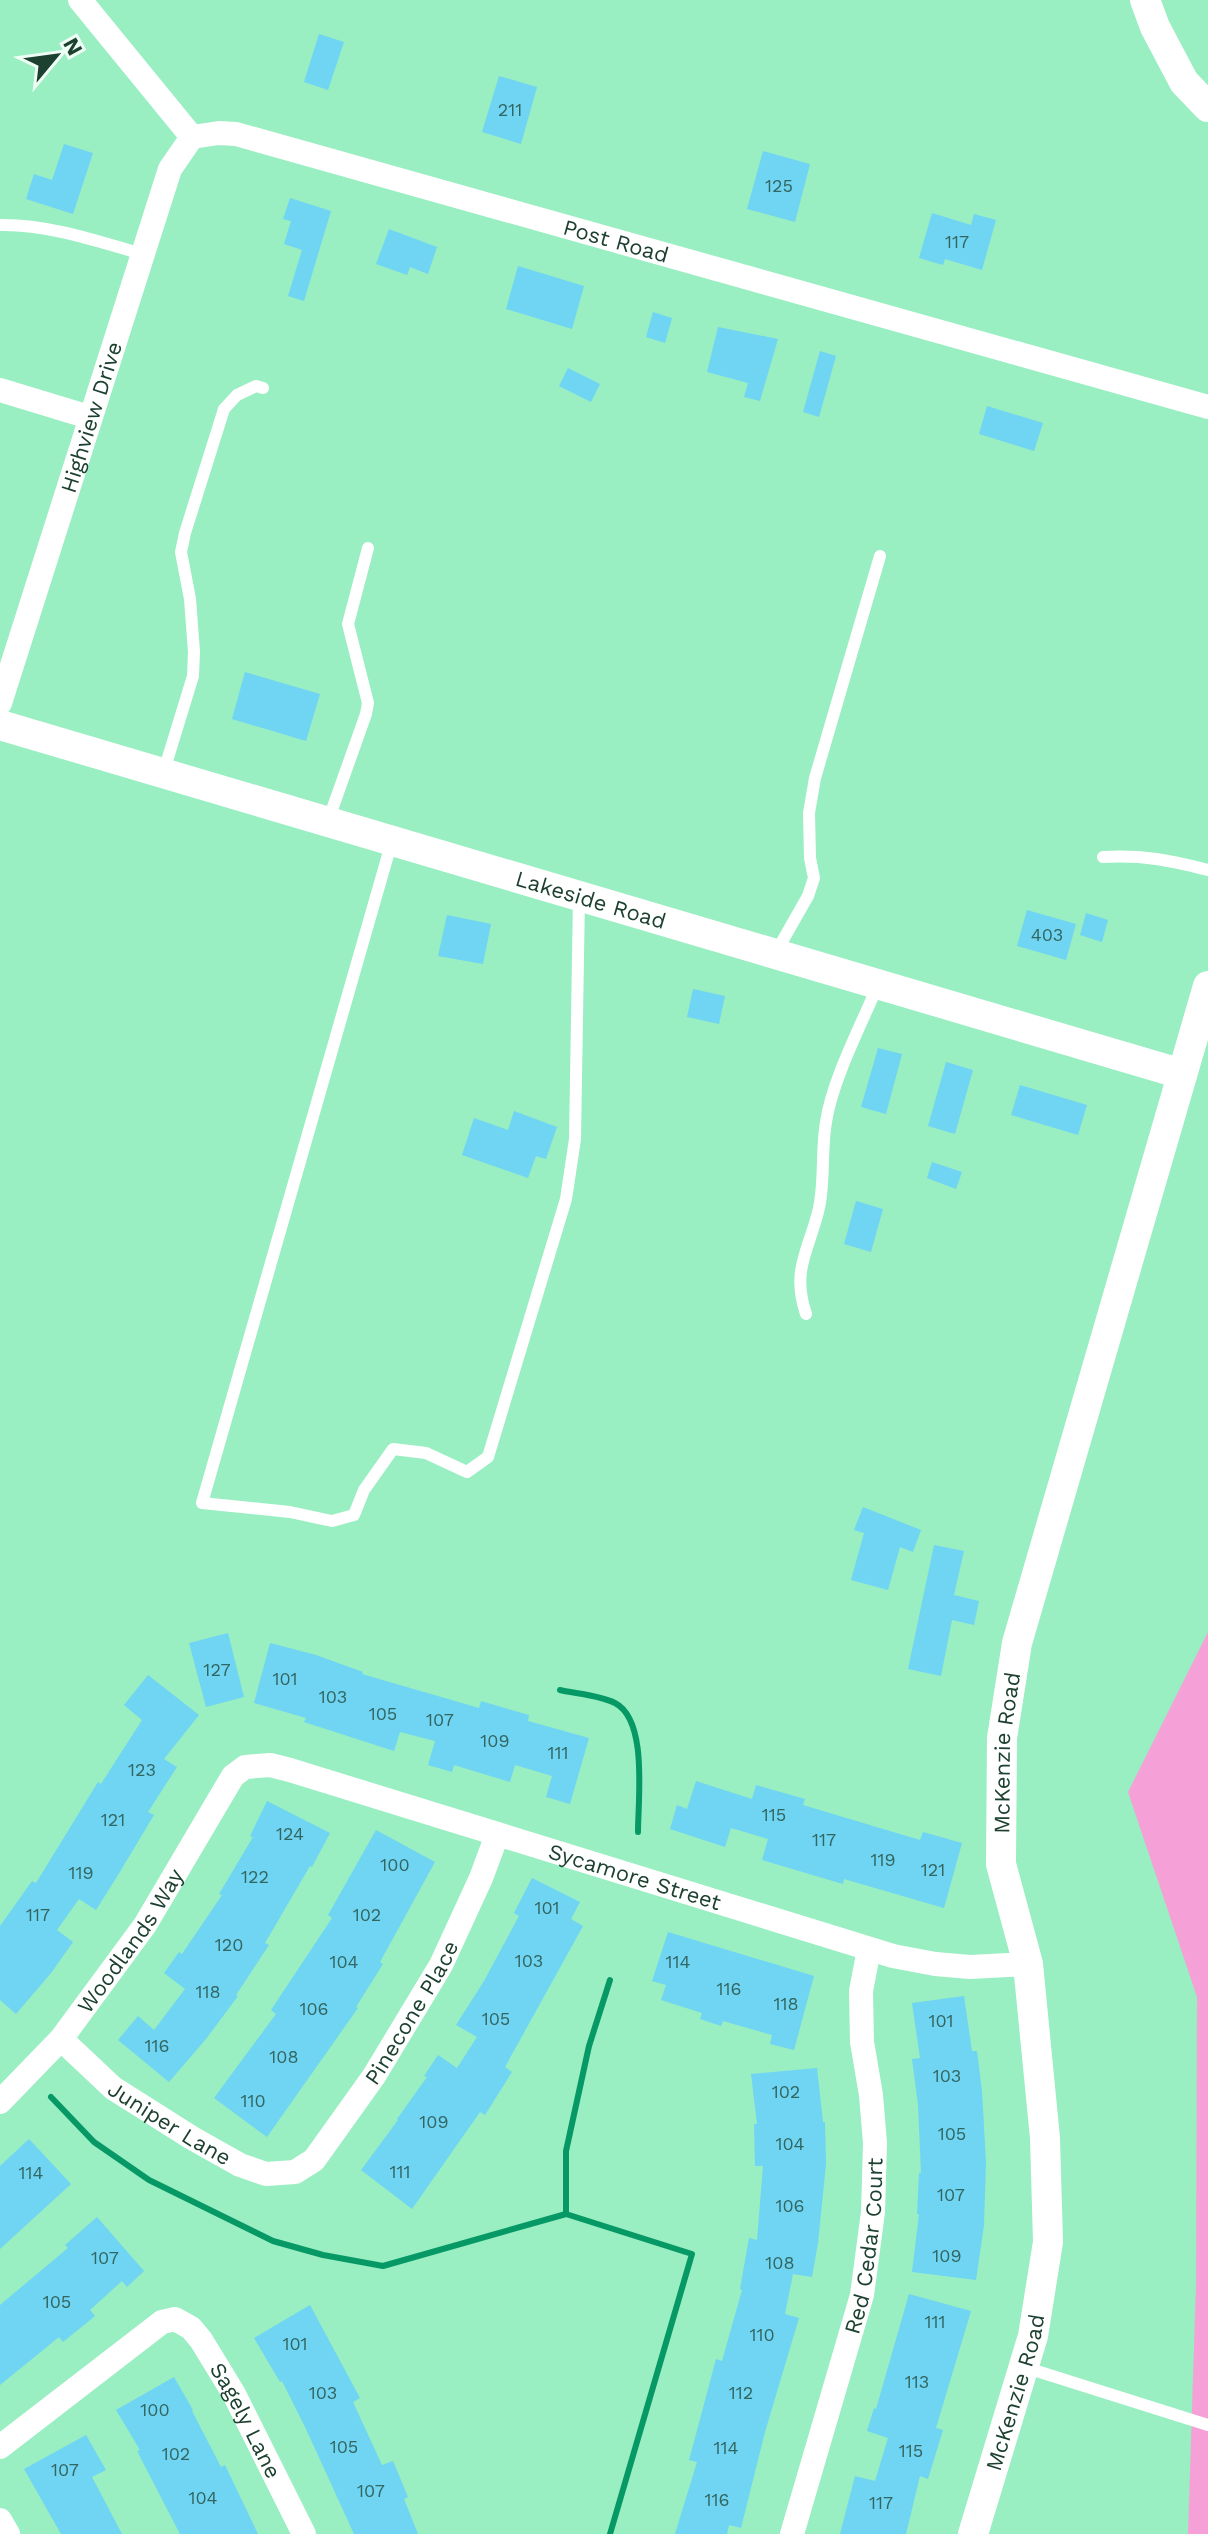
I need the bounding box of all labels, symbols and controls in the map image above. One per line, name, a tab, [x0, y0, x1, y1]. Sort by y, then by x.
north arrow	[16, 16, 96, 96]
text: N	[58, 33, 88, 60]
house number: 211	[498, 99, 522, 120]
house number: 125	[765, 175, 793, 196]
street label: Post Road	[560, 215, 671, 268]
house number: 117	[945, 231, 969, 252]
street label: Highview Drive	[56, 339, 127, 496]
street label: Lakeside Road	[512, 866, 669, 934]
house number: 403	[1031, 924, 1063, 945]
house number: 127	[203, 1659, 231, 1680]
house number: 101	[272, 1668, 298, 1689]
street label: McKenzie Road	[989, 1670, 1025, 1834]
house number: 103	[319, 1686, 347, 1707]
house number: 105	[369, 1703, 397, 1724]
house number: 107	[426, 1709, 454, 1730]
house number: 109	[480, 1730, 510, 1751]
house number: 111	[547, 1742, 569, 1763]
house number: 123	[128, 1759, 156, 1780]
house number: 115	[762, 1804, 786, 1825]
house number: 121	[101, 1809, 125, 1830]
house number: 124	[276, 1823, 304, 1844]
house number: 117	[812, 1829, 836, 1850]
street label: Sycamore Street	[546, 1839, 724, 1915]
house number: 119	[870, 1849, 896, 1870]
house number: 100	[380, 1854, 410, 1875]
house number: 121	[921, 1859, 945, 1880]
house number: 119	[68, 1862, 94, 1883]
street label: Woodlands Way	[73, 1864, 189, 2018]
house number: 122	[241, 1866, 269, 1887]
house number: 101	[534, 1897, 560, 1918]
house number: 117	[26, 1904, 50, 1925]
house number: 102	[353, 1904, 381, 1925]
house number: 120	[215, 1934, 243, 1955]
street label: Pinecone Place	[360, 1937, 463, 2090]
house number: 103	[515, 1950, 543, 1971]
house number: 104	[329, 1951, 359, 1972]
house number: 114	[665, 1951, 691, 1972]
house number: 116	[717, 1978, 741, 1999]
house number: 118	[195, 1981, 221, 2002]
house number: 118	[773, 1993, 799, 2014]
house number: 106	[299, 1998, 329, 2019]
house number: 105	[482, 2008, 510, 2029]
house number: 101	[928, 2010, 954, 2031]
house number: 116	[145, 2035, 169, 2056]
house number: 108	[269, 2046, 299, 2067]
house number: 103	[933, 2065, 961, 2086]
street label: Juniper Lane	[103, 2076, 235, 2170]
house number: 102	[772, 2081, 800, 2102]
house number: 110	[240, 2090, 266, 2111]
house number: 109	[419, 2111, 449, 2132]
house number: 105	[938, 2123, 966, 2144]
house number: 104	[775, 2133, 805, 2154]
street label: Red Cedar Court	[839, 2158, 888, 2337]
house number: 111	[389, 2161, 411, 2182]
house number: 114	[18, 2162, 44, 2183]
house number: 107	[937, 2184, 965, 2205]
house number: 106	[775, 2195, 805, 2216]
house number: 109	[932, 2245, 962, 2266]
house number: 107	[91, 2247, 119, 2268]
house number: 108	[765, 2252, 795, 2273]
house number: 105	[43, 2291, 71, 2312]
house number: 111	[924, 2311, 946, 2332]
street label: McKenzie Road	[981, 2312, 1049, 2474]
house number: 110	[749, 2324, 775, 2345]
house number: 101	[282, 2333, 308, 2354]
street label: Sagely Lane	[205, 2358, 286, 2482]
house number: 113	[905, 2371, 929, 2392]
house number: 103	[309, 2382, 337, 2403]
house number: 112	[729, 2382, 753, 2403]
house number: 100	[140, 2399, 170, 2420]
house number: 105	[330, 2436, 358, 2457]
house number: 114	[713, 2437, 739, 2458]
house number: 115	[899, 2440, 923, 2461]
house number: 102	[162, 2443, 190, 2464]
house number: 107	[51, 2459, 79, 2480]
house number: 107	[357, 2480, 385, 2501]
house number: 104	[188, 2487, 218, 2508]
house number: 116	[705, 2489, 729, 2510]
house number: 117	[869, 2492, 893, 2513]

